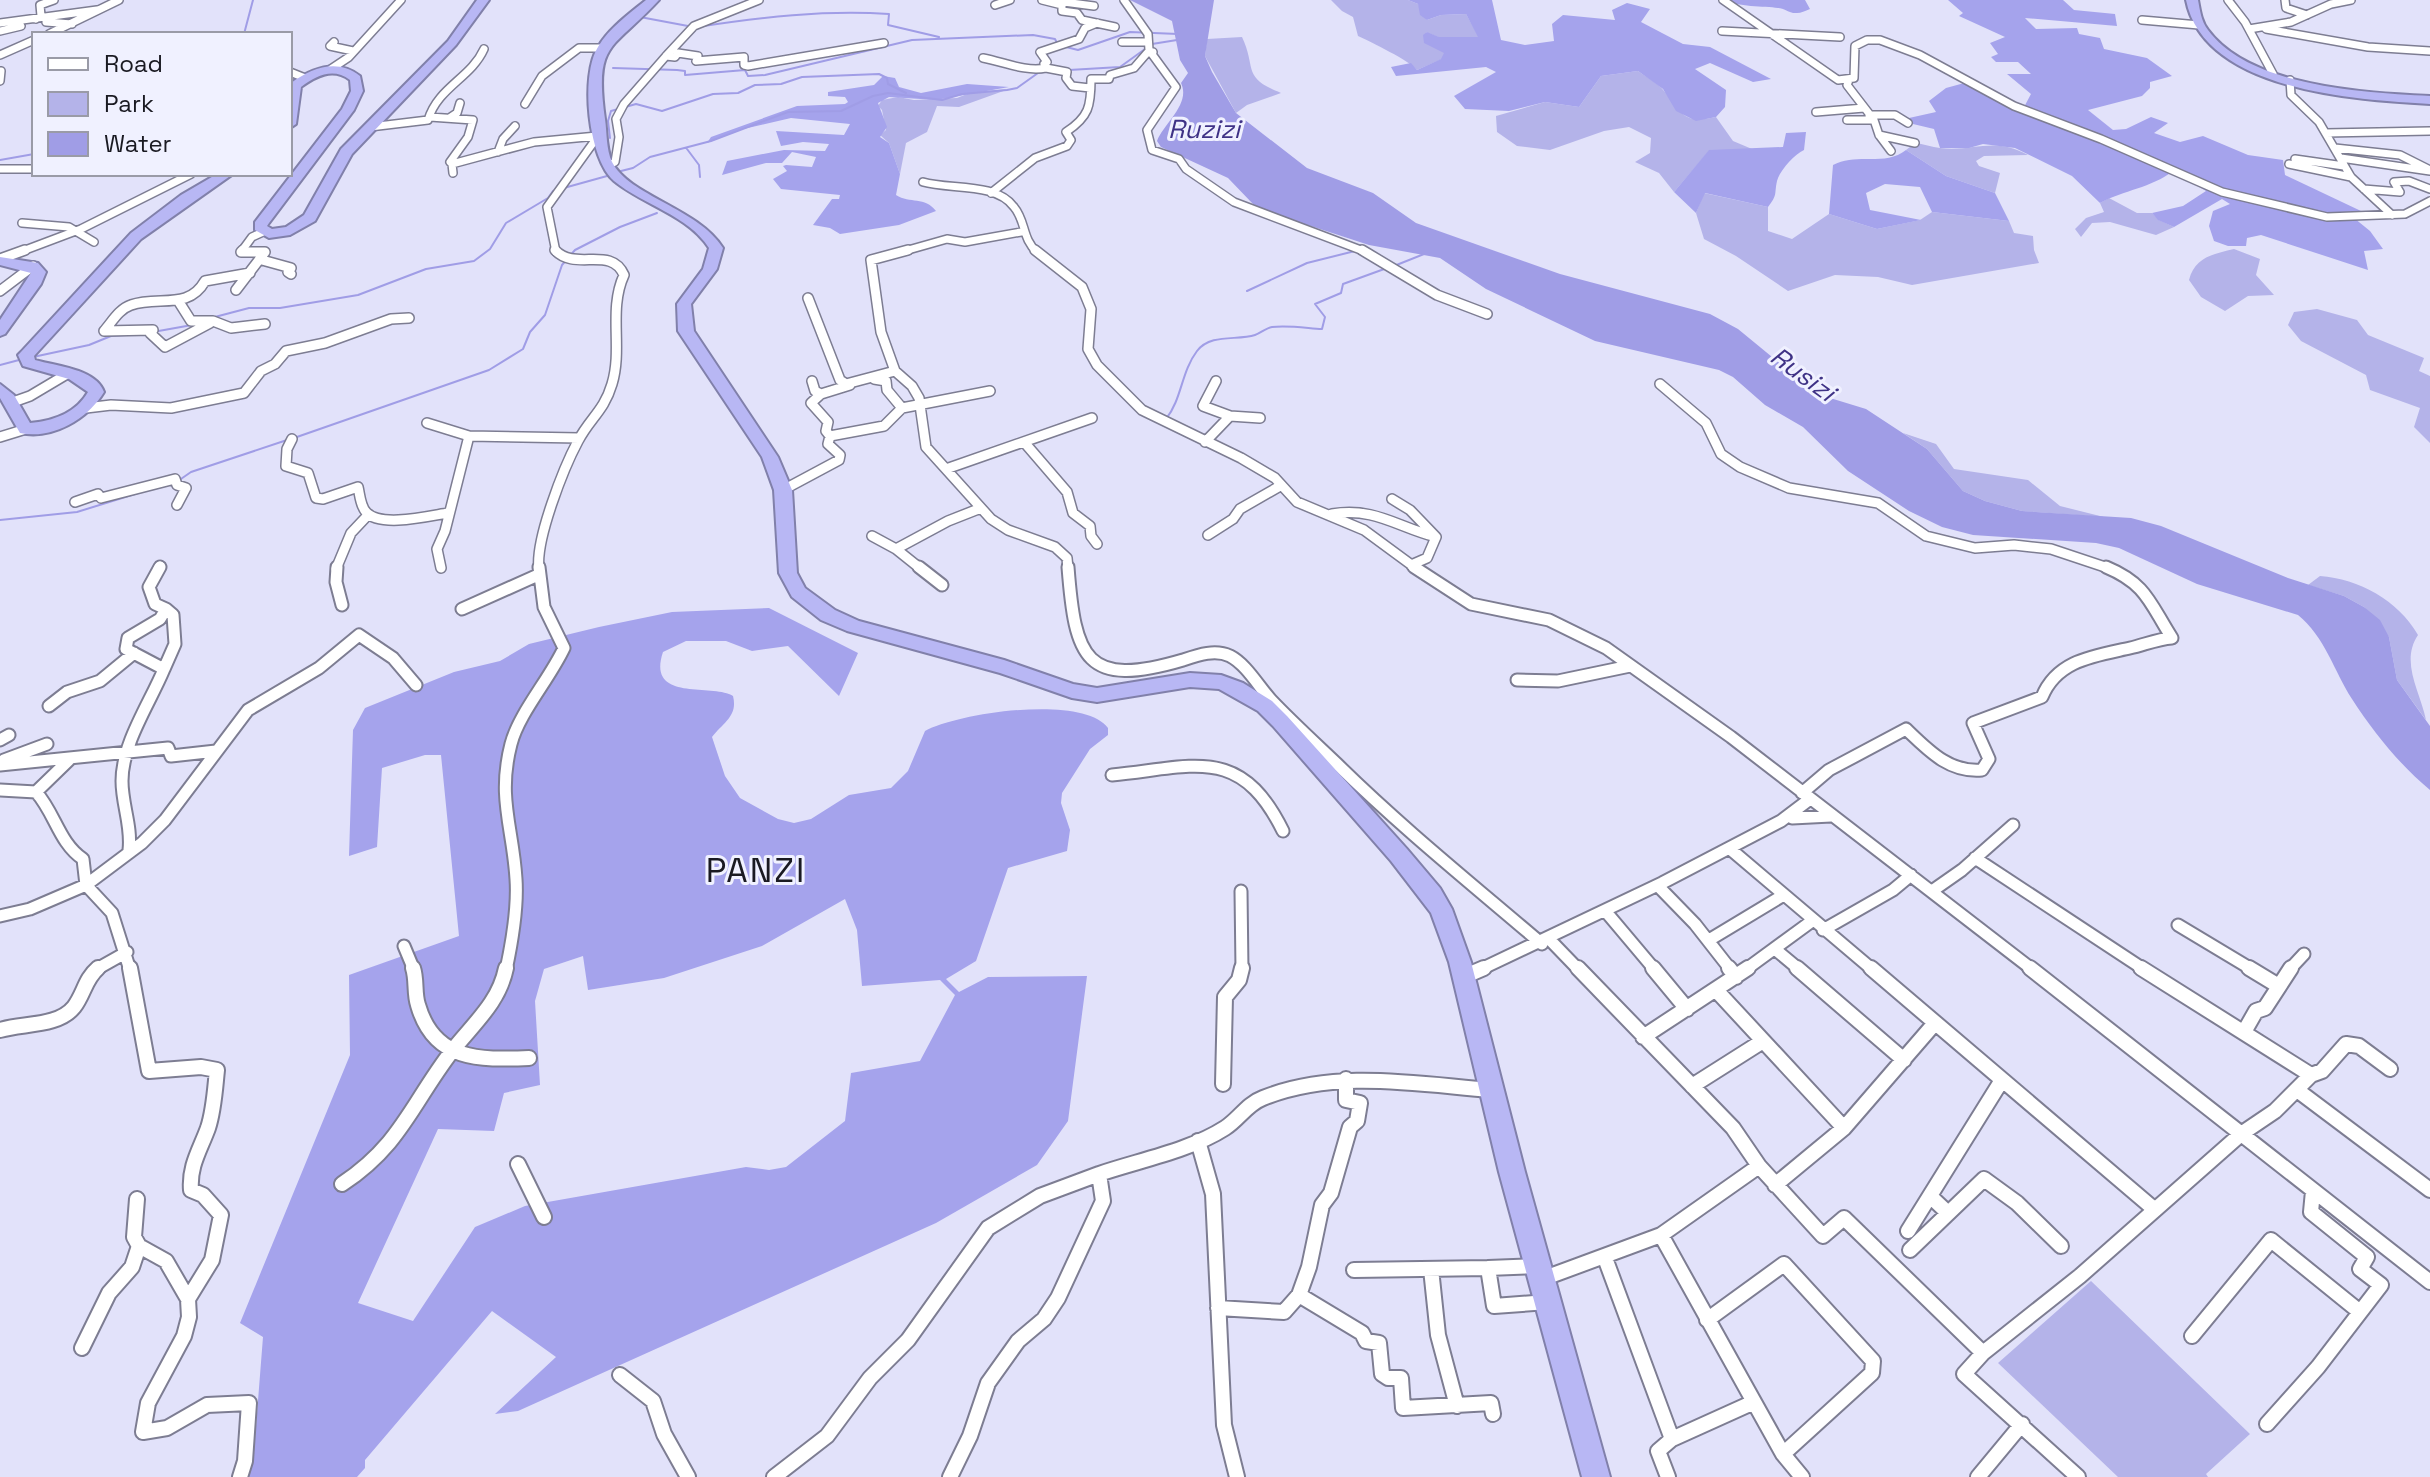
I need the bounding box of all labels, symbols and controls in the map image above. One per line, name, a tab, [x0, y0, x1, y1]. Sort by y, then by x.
legend	[32, 32, 292, 176]
text: Road	[104, 48, 163, 79]
text: Park	[104, 88, 154, 119]
water label: Ruzizi	[1168, 112, 1243, 146]
text: Water	[104, 128, 172, 159]
water label: Rusizi	[1764, 339, 1844, 411]
district label: PANZI	[706, 849, 806, 892]

